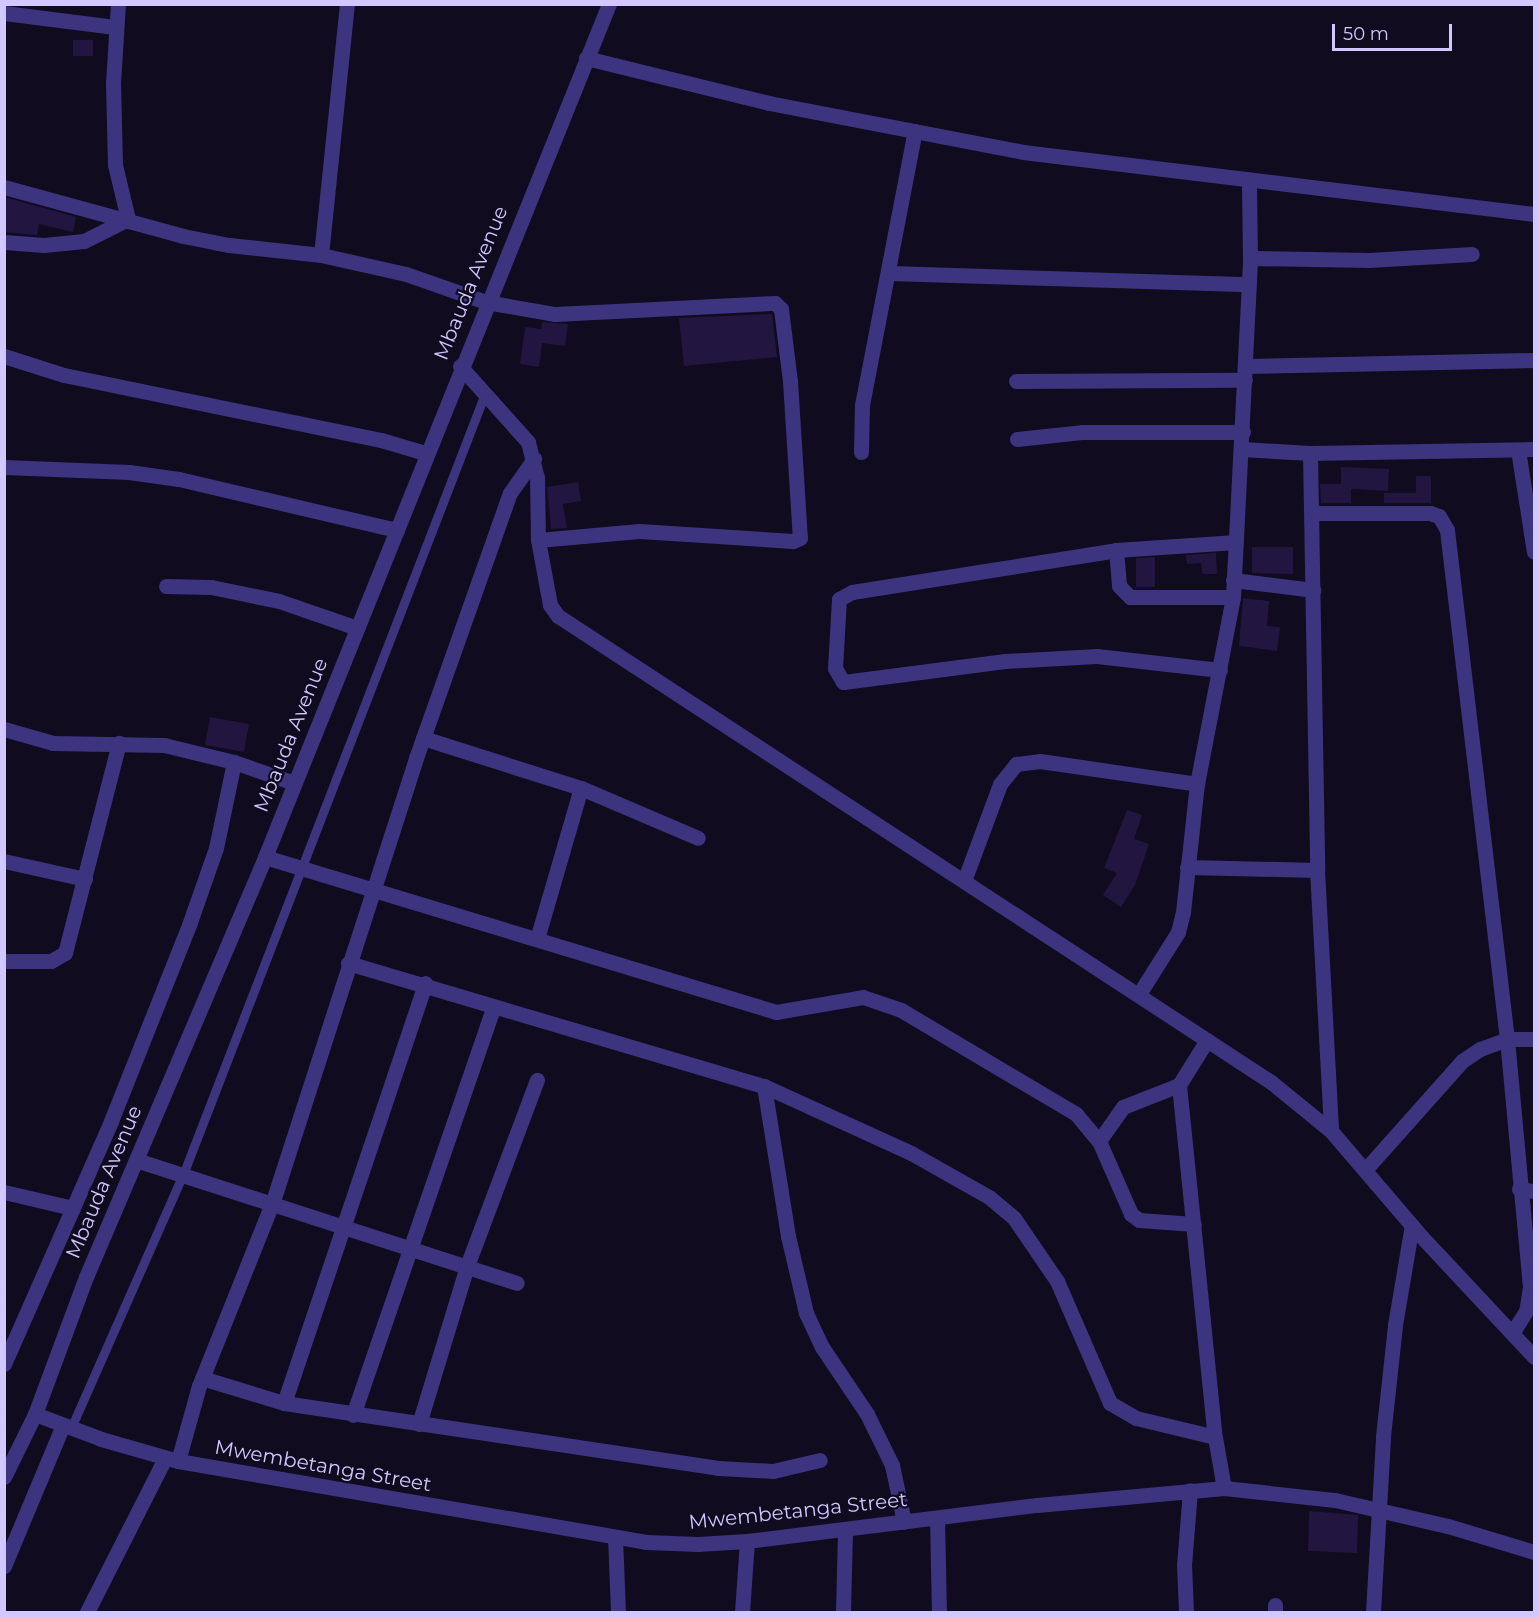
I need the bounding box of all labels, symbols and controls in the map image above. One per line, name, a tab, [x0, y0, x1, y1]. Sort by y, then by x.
scale bar	[1335, 12, 1455, 50]
text: 50 m	[1343, 23, 1389, 45]
street label: Mbauda Avenue	[429, 203, 513, 363]
street label: Mbauda Avenue	[249, 655, 333, 815]
street label: Mbauda Avenue	[61, 1102, 147, 1262]
street label: Mwembetanga Street	[213, 1435, 433, 1497]
street label: Mwembetanga Street	[688, 1488, 908, 1534]

